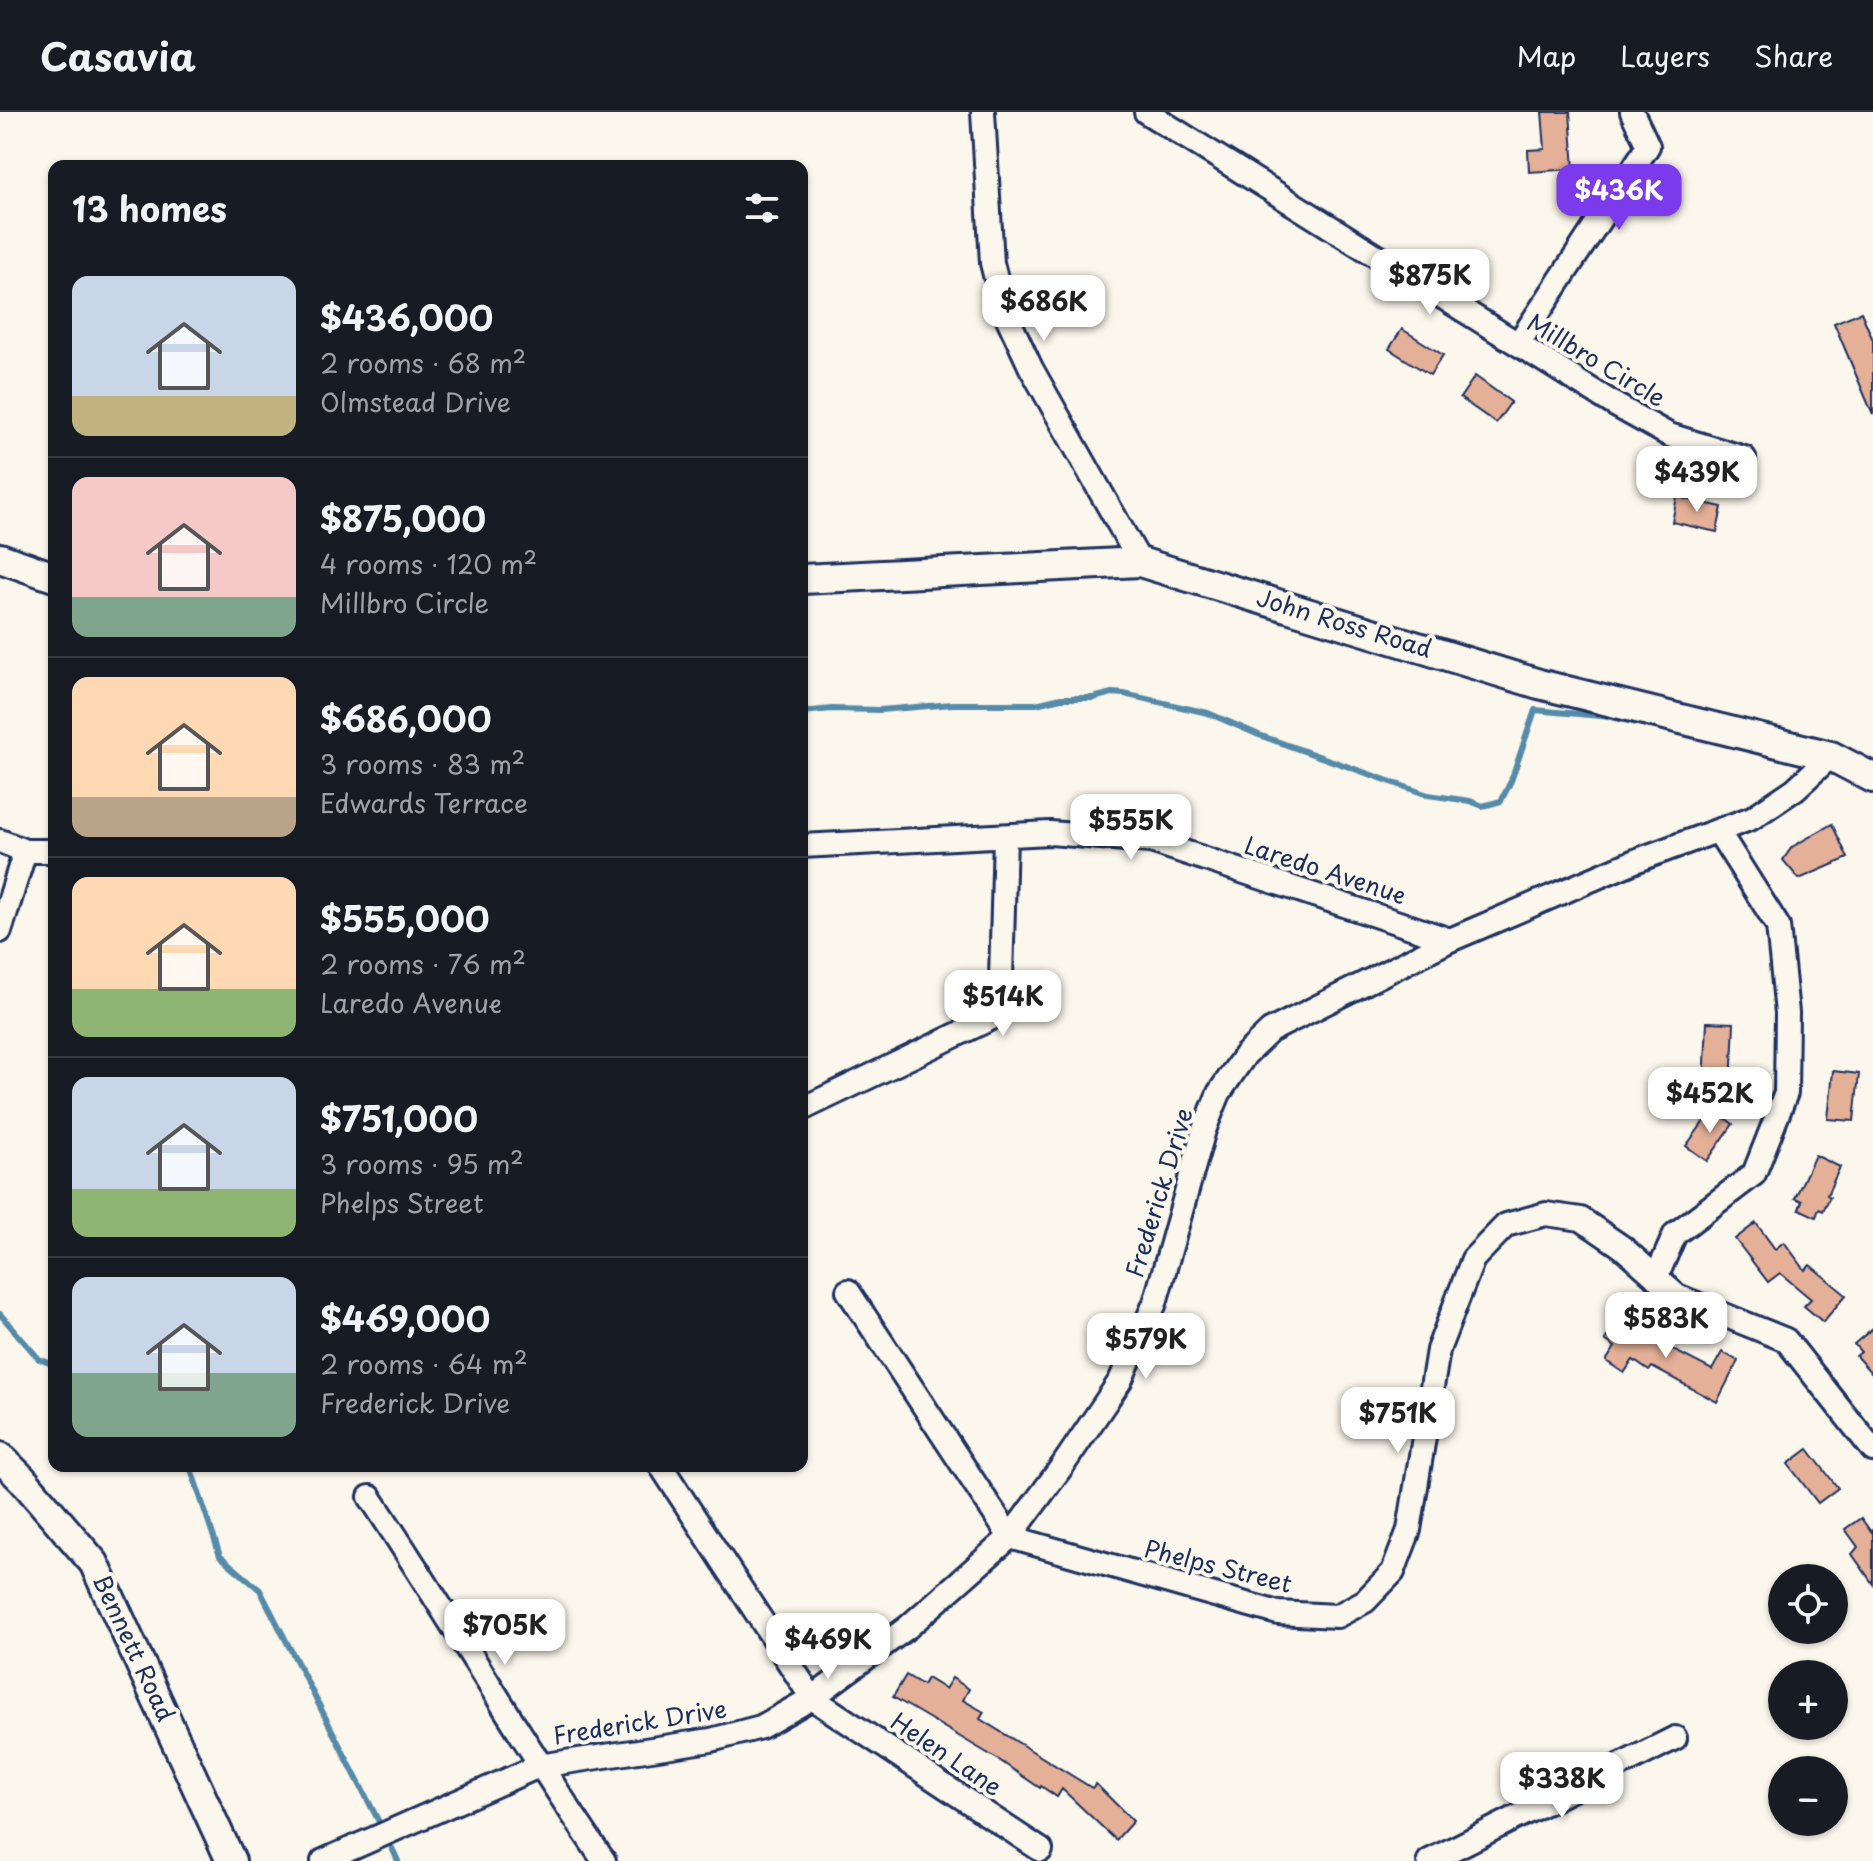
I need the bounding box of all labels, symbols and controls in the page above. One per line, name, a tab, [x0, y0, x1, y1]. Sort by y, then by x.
text: Casavia	[40, 27, 196, 84]
text: Map	[1516, 34, 1576, 77]
text: Layers	[1620, 34, 1710, 77]
text: Share	[1754, 34, 1833, 77]
pin: $436K	[1563, 164, 1675, 232]
text: $436K	[1575, 170, 1663, 209]
text: 13 homes	[72, 182, 227, 234]
icon: filters	[740, 186, 784, 230]
pin: $875K	[1374, 249, 1486, 317]
text: $875K	[1389, 255, 1471, 294]
pin: $686K	[988, 275, 1100, 343]
text: $686K	[1000, 281, 1088, 320]
text: $436,000	[320, 291, 493, 343]
street label: Millbro Circle	[1521, 304, 1673, 415]
icon: home	[136, 308, 232, 404]
text: 2 rooms · 68 m²	[320, 343, 526, 382]
text: Olmstead Drive	[320, 382, 511, 421]
pin: $439K	[1641, 446, 1753, 514]
text: $439K	[1654, 452, 1740, 491]
text: $875,000	[320, 492, 486, 544]
icon: home	[136, 509, 232, 605]
text: 4 rooms · 120 m²	[320, 544, 537, 583]
street label: John Ross Road	[1252, 578, 1437, 666]
text: Millbro Circle	[320, 583, 489, 622]
text: $686,000	[320, 692, 491, 744]
icon: home	[136, 709, 232, 805]
text: 3 rooms · 83 m²	[320, 744, 525, 783]
text: Edwards Terrace	[320, 783, 528, 822]
pin: $555K	[1075, 794, 1187, 862]
text: $555K	[1088, 800, 1174, 839]
street label: Laredo Avenue	[1240, 826, 1411, 912]
text: $555,000	[320, 892, 489, 944]
icon: home	[136, 909, 232, 1005]
text: 2 rooms · 76 m²	[320, 944, 526, 983]
pin: $514K	[947, 970, 1059, 1038]
text: $514K	[962, 976, 1044, 1015]
text: Laredo Avenue	[320, 983, 502, 1022]
pin: $452K	[1654, 1067, 1766, 1135]
text: $452K	[1666, 1073, 1754, 1112]
text: $751,000	[320, 1092, 478, 1144]
street label: Frederick Drive	[1115, 1103, 1201, 1282]
icon: home	[136, 1109, 232, 1205]
text: 3 rooms · 95 m²	[320, 1144, 524, 1183]
text: Phelps Street	[320, 1183, 484, 1222]
text: $469,000	[320, 1292, 490, 1344]
pin: $583K	[1610, 1292, 1722, 1360]
text: $583K	[1623, 1298, 1709, 1337]
icon: home	[136, 1309, 232, 1405]
pin: $579K	[1090, 1313, 1202, 1381]
text: $579K	[1105, 1319, 1187, 1358]
text: 2 rooms · 64 m²	[320, 1344, 528, 1383]
text: Frederick Drive	[320, 1383, 510, 1422]
pin: $751K	[1342, 1387, 1454, 1455]
text: $751K	[1359, 1393, 1437, 1432]
street label: Phelps Street	[1141, 1529, 1296, 1601]
map controls	[1768, 1564, 1848, 1836]
button: locate	[1768, 1564, 1848, 1644]
street label: Bennett Road	[85, 1567, 185, 1727]
pin: $705K	[449, 1599, 561, 1667]
text: $705K	[462, 1605, 548, 1644]
pin: $469K	[772, 1613, 884, 1681]
text: $469K	[784, 1619, 872, 1658]
button: +	[1768, 1660, 1848, 1740]
street label: Frederick Drive	[550, 1690, 729, 1753]
street label: Helen Lane	[884, 1703, 1010, 1804]
pin: $338K	[1506, 1752, 1618, 1820]
button: −	[1768, 1756, 1848, 1836]
text: $338K	[1518, 1758, 1606, 1797]

